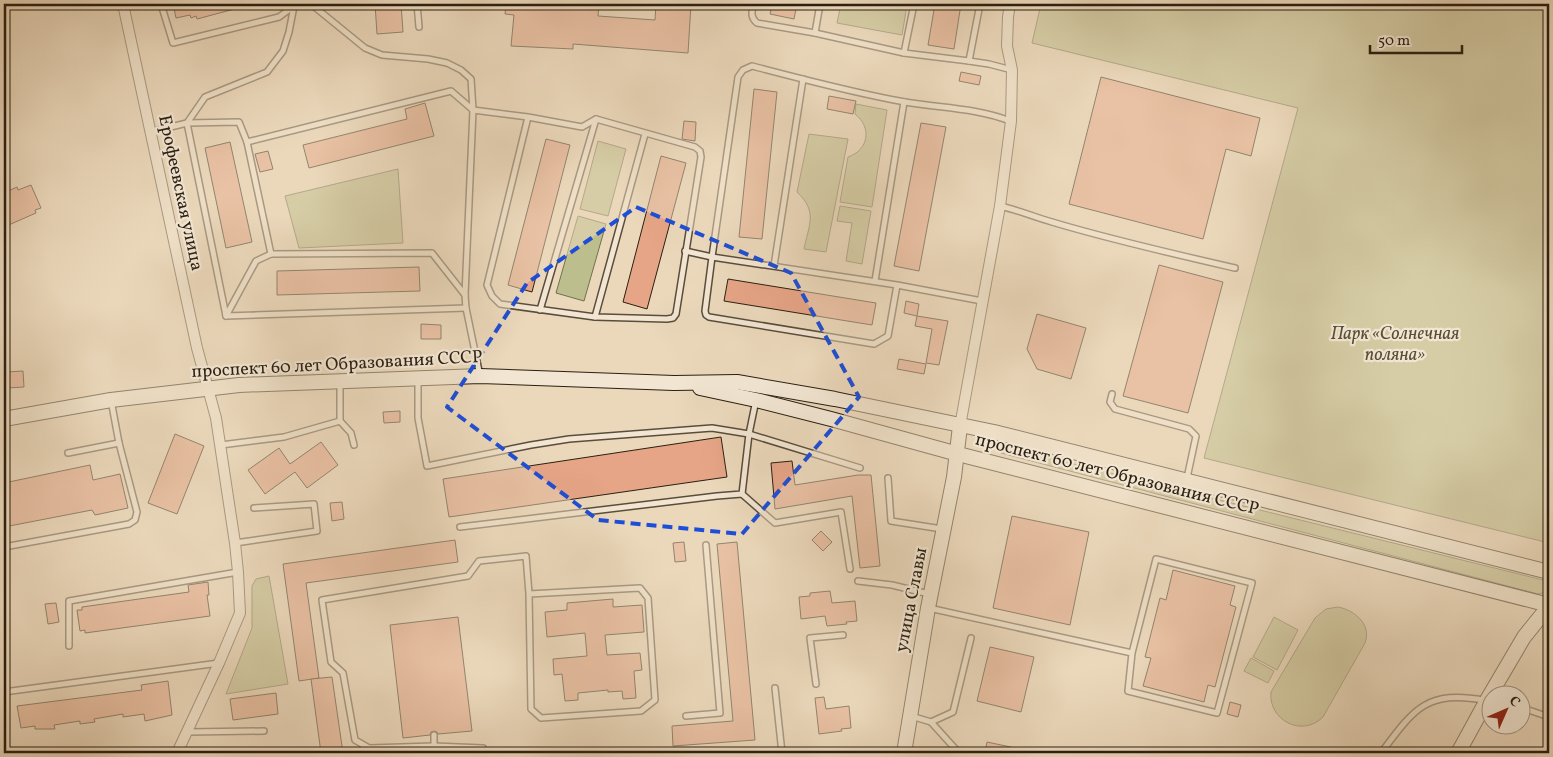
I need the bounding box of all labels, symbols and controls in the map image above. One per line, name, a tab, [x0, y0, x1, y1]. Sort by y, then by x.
scale bar	[1370, 22, 1463, 54]
text: 50 m	[1378, 31, 1410, 52]
street label: Ерофеевская улица	[151, 113, 209, 273]
park label: Парк «Солнечная поляна»	[1331, 322, 1459, 368]
street label: проспект 60 лет Образования СССР	[191, 345, 483, 385]
street label: проспект 60 лет Образования СССР	[973, 428, 1261, 522]
street label: улица Славы	[890, 545, 934, 654]
north arrow	[1480, 684, 1530, 734]
text: С	[1504, 692, 1524, 712]

